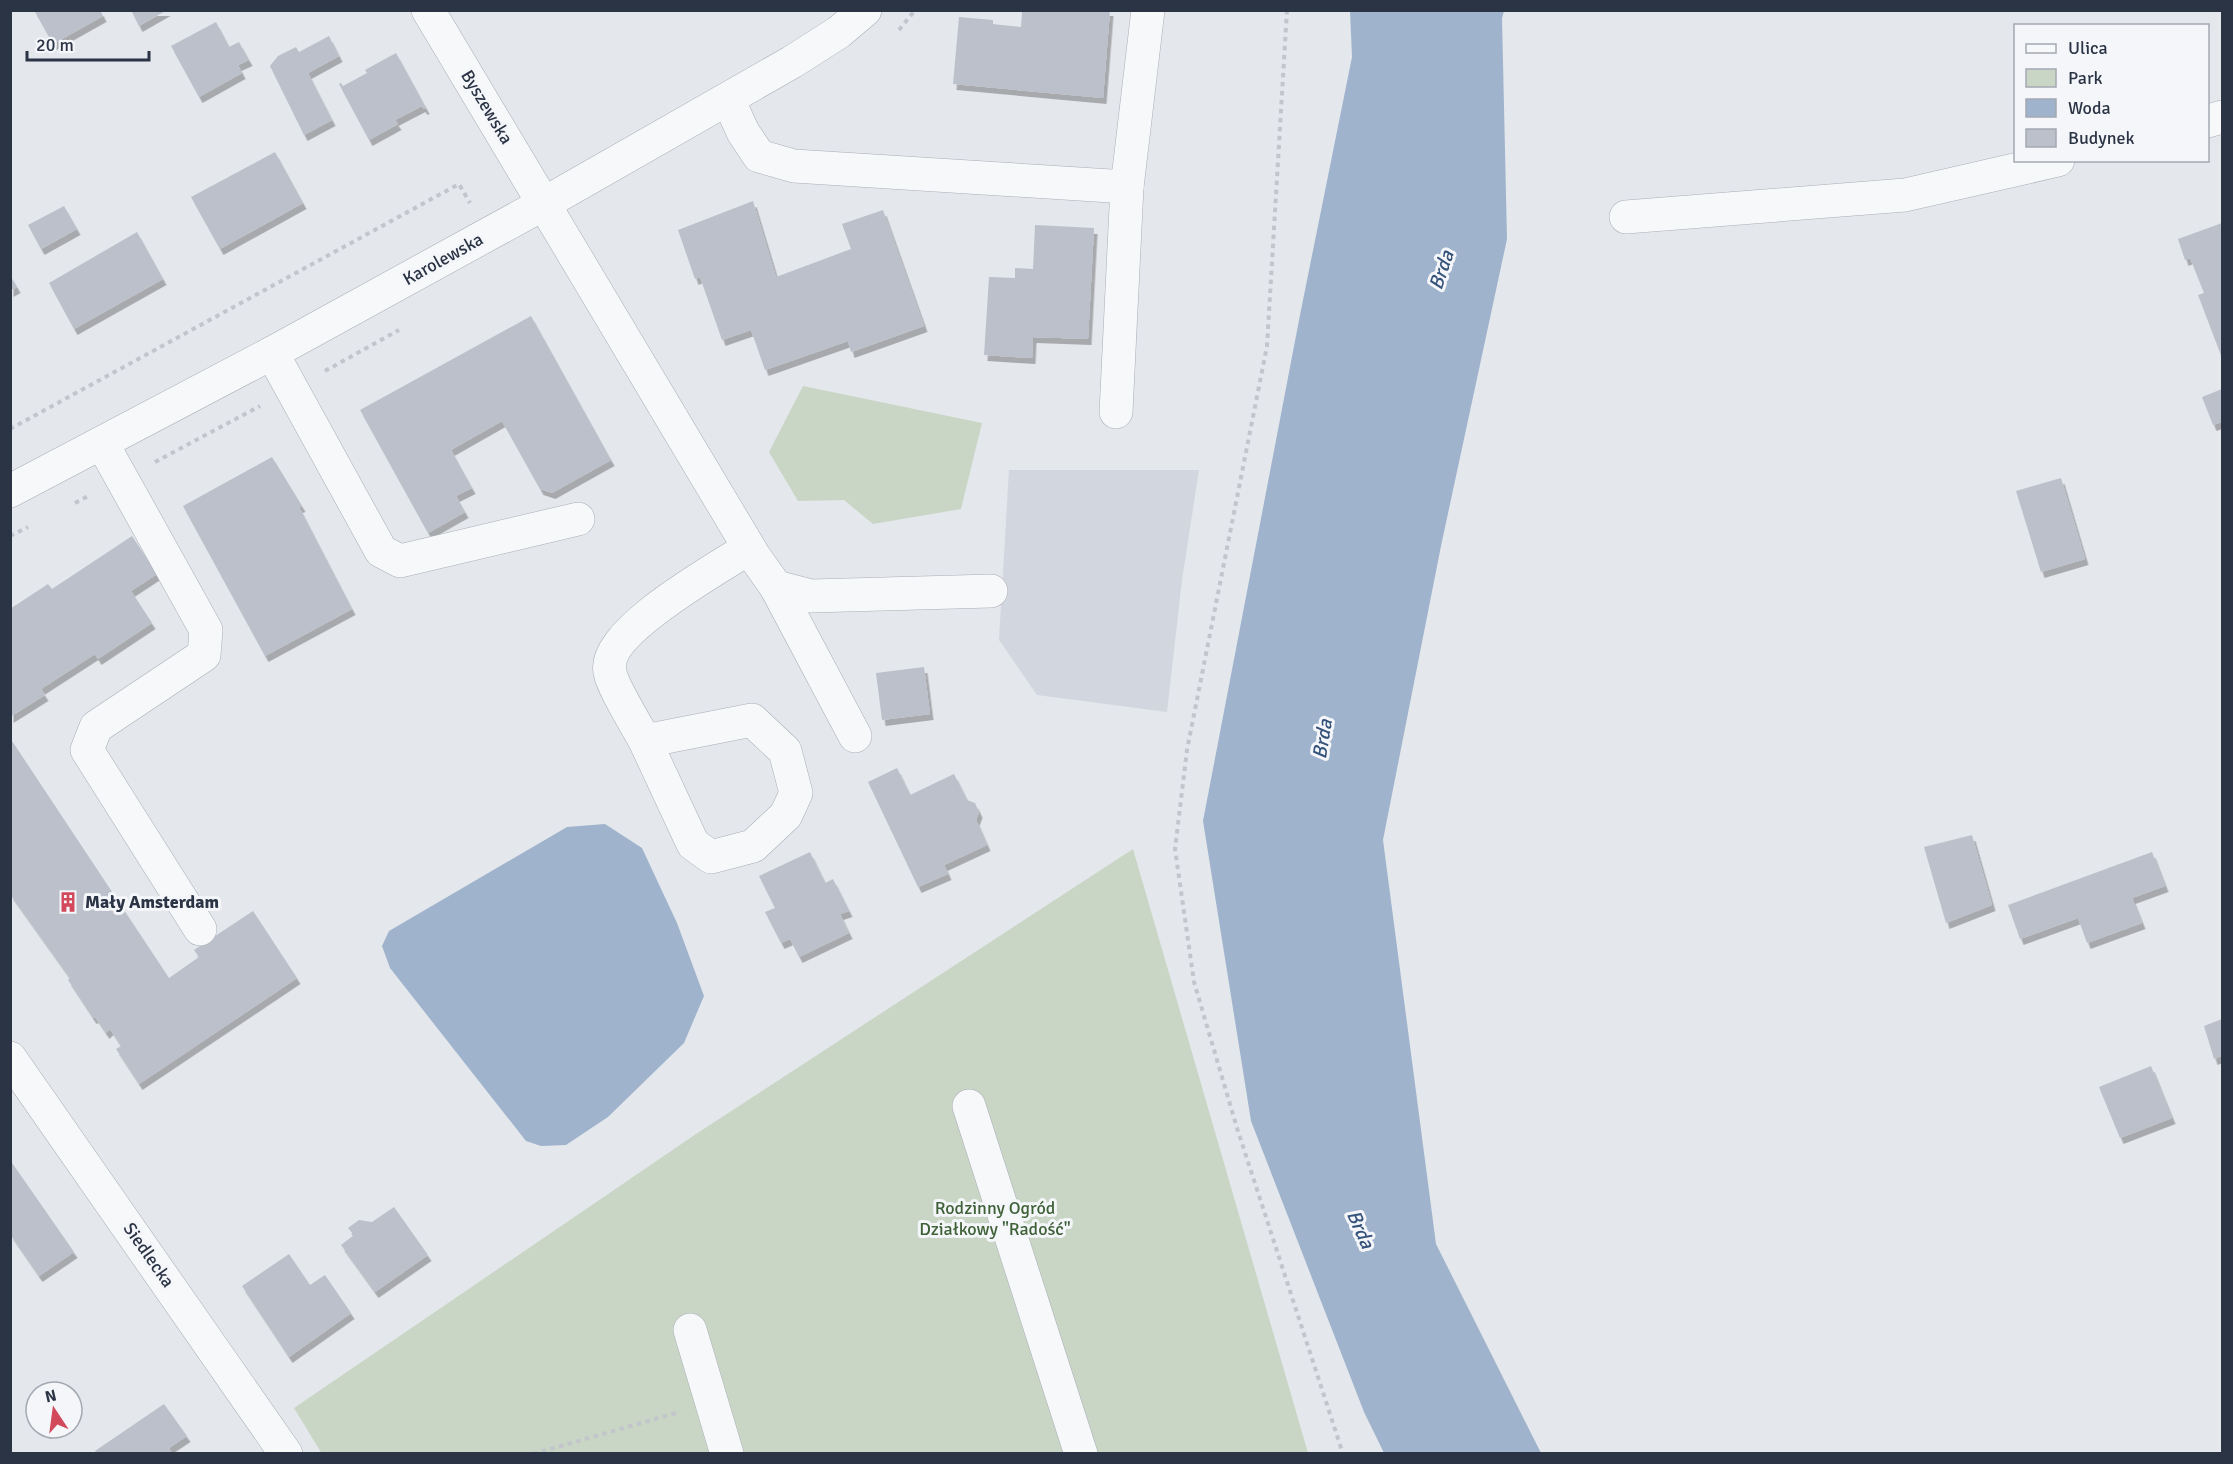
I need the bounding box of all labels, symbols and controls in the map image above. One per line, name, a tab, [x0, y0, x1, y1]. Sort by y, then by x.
scale bar	[27, 24, 148, 62]
legend	[2014, 24, 2209, 162]
text: 20 m	[36, 34, 74, 56]
text: Ulica	[2068, 37, 2108, 59]
street label: Byszewska	[456, 66, 518, 148]
text: Park	[2068, 67, 2103, 89]
text: Woda	[2068, 97, 2111, 119]
text: Budynek	[2068, 127, 2135, 149]
street label: Karolewska	[399, 228, 487, 290]
water label: Brda	[1423, 247, 1460, 293]
water label: Brda	[1307, 717, 1338, 761]
building icon: Mały Amsterdam	[56, 890, 80, 914]
place label: Mały Amsterdam	[85, 891, 219, 913]
park label: Rodzinny Ogród Działkowy "Radość"	[919, 1197, 1071, 1240]
water label: Brda	[1341, 1206, 1380, 1253]
street label: Siedlecka	[119, 1218, 179, 1292]
north arrow	[24, 1380, 84, 1440]
text: N	[43, 1385, 59, 1407]

